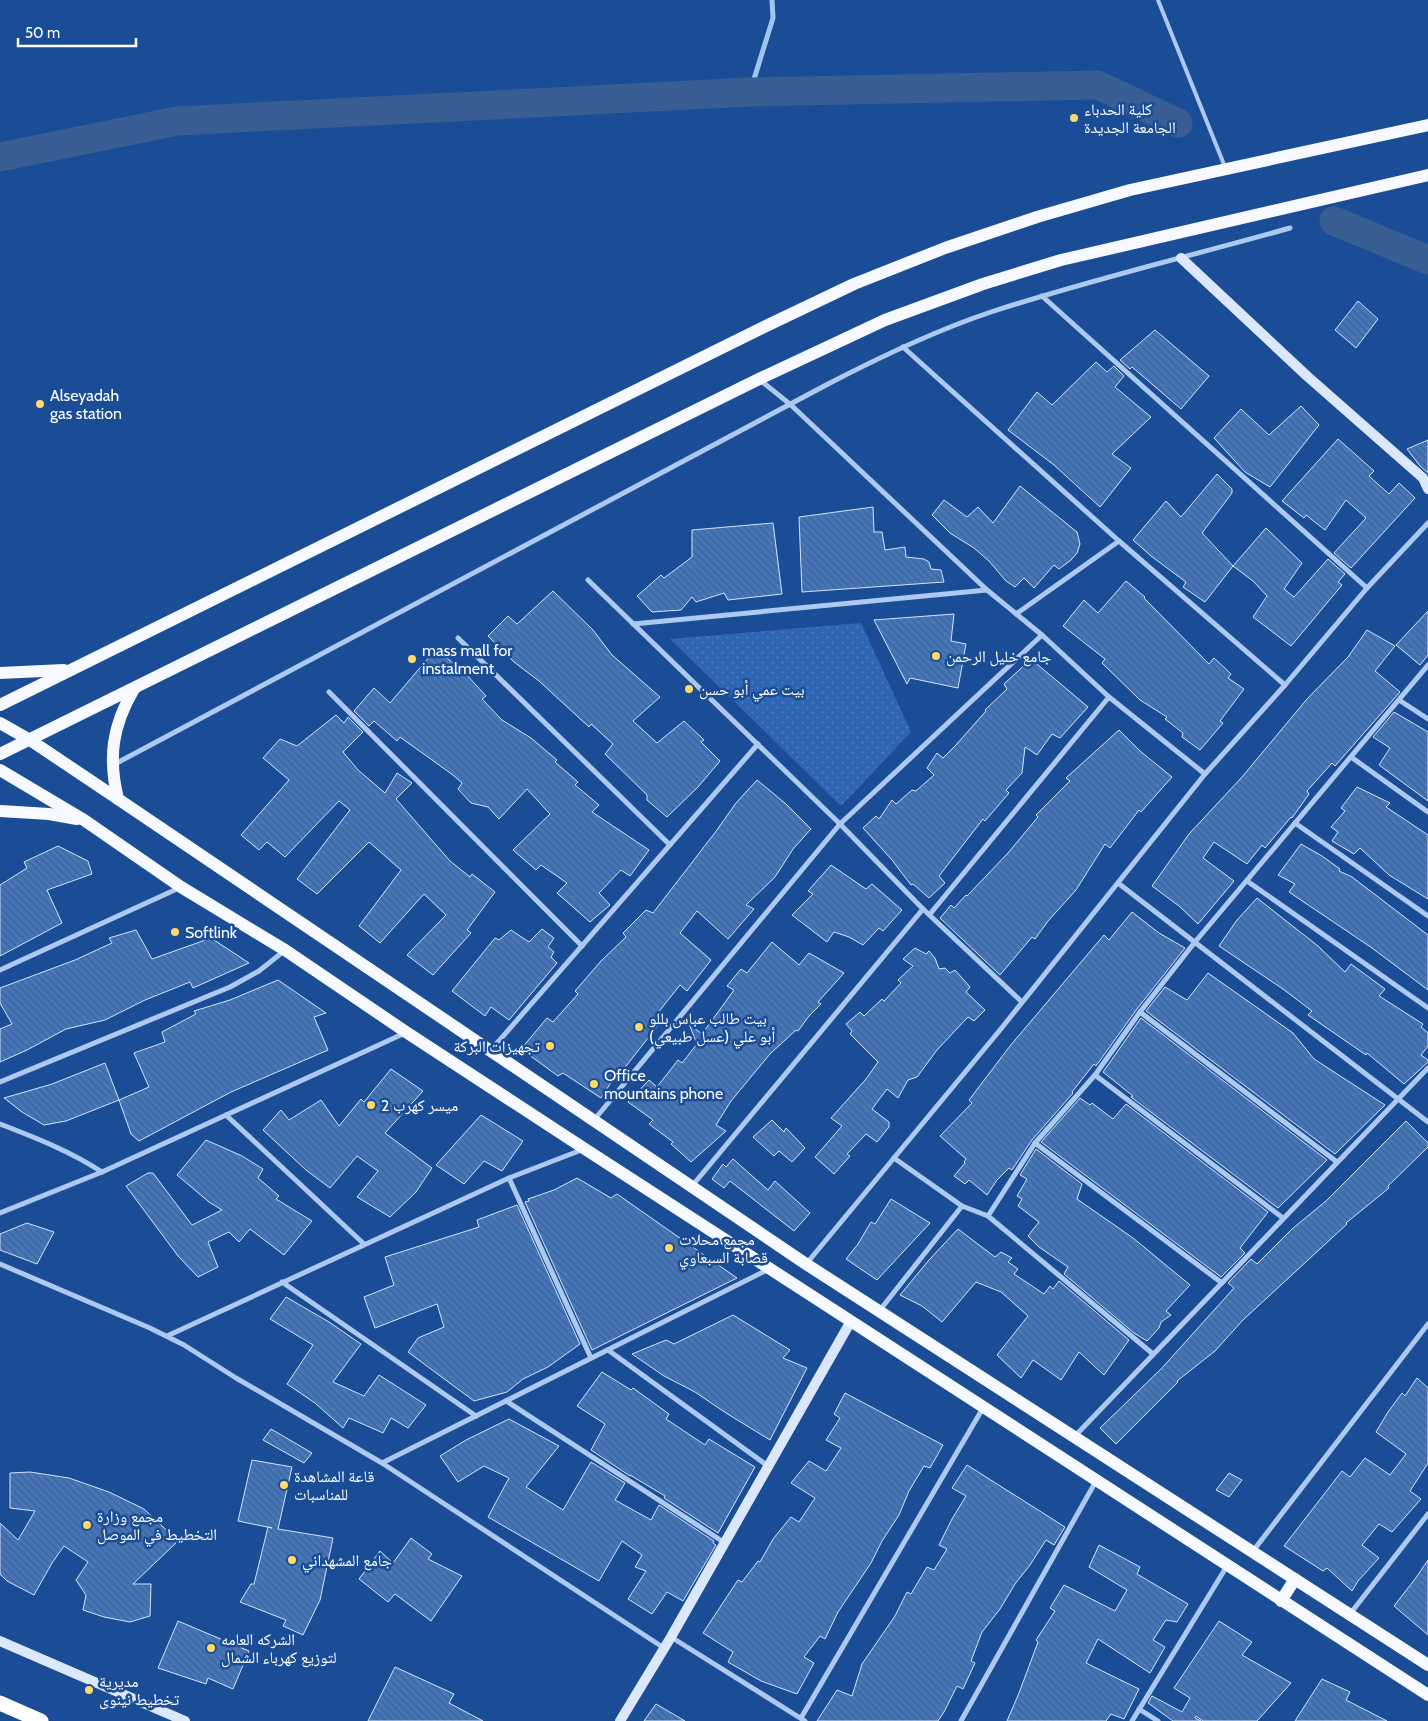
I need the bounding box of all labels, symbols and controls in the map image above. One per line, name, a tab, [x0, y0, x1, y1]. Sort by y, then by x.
scale bar	[18, 15, 135, 47]
text: 50 m	[25, 24, 60, 42]
place label: كلية الحدباء الجامعة الجديدة	[1084, 100, 1176, 137]
marker: كلية الحدباء الجامعة الجديدة	[1068, 112, 1080, 124]
place label: Alseyadah gas station	[50, 386, 122, 423]
marker: Alseyadah gas station	[34, 398, 46, 410]
place label: mass mall for instalment	[422, 641, 513, 678]
place label: جامع خليل الرحمن	[946, 647, 1051, 667]
marker: جامع خليل الرحمن	[930, 650, 942, 662]
marker: mass mall for instalment	[406, 653, 418, 665]
place label: بيت عمي أبو حسن	[699, 680, 805, 702]
marker: بيت عمي أبو حسن	[683, 683, 695, 695]
place label: Softlink	[185, 923, 238, 942]
marker: Softlink	[169, 926, 181, 938]
place label: بيت طالب عباس بللو أبو علي (عسل طبيعي)	[649, 1009, 775, 1049]
marker: بيت طالب عباس بللو أبو علي (عسل طبيعي)	[633, 1021, 645, 1033]
place label: تجهيزات البركة	[454, 1037, 540, 1056]
marker: تجهيزات البركة	[544, 1040, 556, 1052]
place label: Office mountains phone	[604, 1066, 723, 1103]
marker: Office mountains phone	[588, 1078, 600, 1090]
place label: ميسر كهرب 2	[381, 1096, 458, 1115]
marker: ميسر كهرب 2	[365, 1099, 377, 1111]
place label: مجمع محلات قصابة السبعاوي	[679, 1230, 768, 1270]
marker: مجمع محلات قصابة السبعاوي	[663, 1242, 675, 1254]
place label: قاعة المشاهدة للمناسبات	[294, 1467, 374, 1504]
marker: قاعة المشاهدة للمناسبات	[278, 1479, 290, 1491]
place label: مجمع وزارة التخطيط في الموصل	[97, 1507, 217, 1547]
marker: مجمع وزارة التخطيط في الموصل	[81, 1519, 93, 1531]
place label: جامع المشهداني	[302, 1551, 392, 1573]
marker: جامع المشهداني	[286, 1554, 298, 1566]
place label: الشركه العامه لتوزيع كهرباء الشمال	[221, 1630, 337, 1668]
marker: الشركه العامه لتوزيع كهرباء الشمال	[205, 1642, 217, 1654]
place label: مديرية تخطيط نينوى	[99, 1672, 179, 1710]
marker: مديرية تخطيط نينوى	[83, 1684, 95, 1696]

